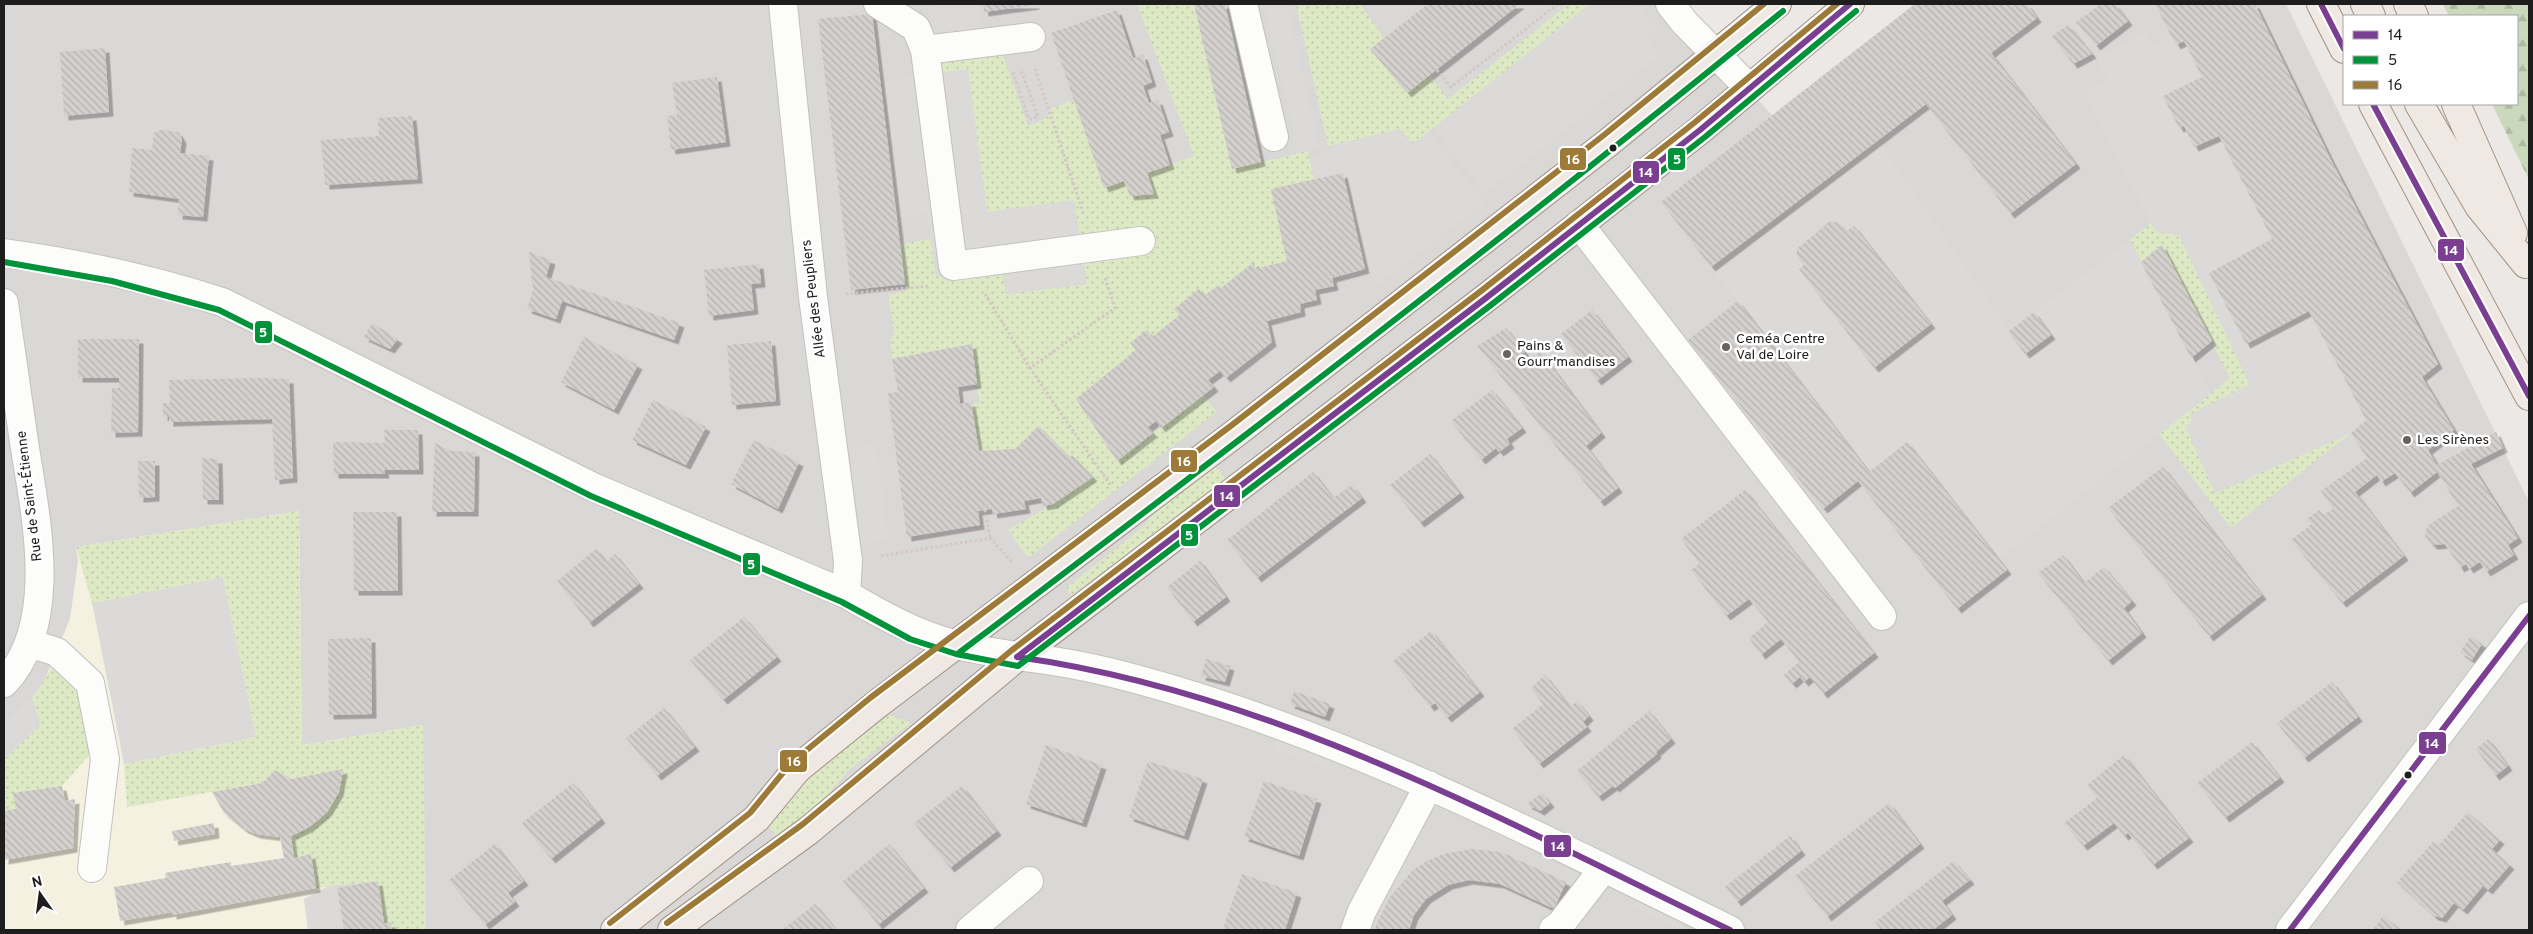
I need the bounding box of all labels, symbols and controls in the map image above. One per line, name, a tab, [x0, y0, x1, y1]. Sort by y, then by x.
legend	[2343, 15, 2518, 105]
text: 14	[2388, 27, 2403, 46]
text: 5	[2388, 52, 2397, 71]
text: 16	[2388, 77, 2403, 96]
unlabelled marker	[1608, 143, 1618, 153]
line badge: 16	[1559, 147, 1587, 171]
line badge: 5	[1667, 147, 1686, 171]
text: 16	[1566, 152, 1580, 169]
text: 5	[1673, 152, 1681, 169]
line badge: 14	[1632, 160, 1660, 184]
text: 14	[1639, 165, 1653, 182]
line badge: 14	[2437, 238, 2465, 262]
street label: Allée des Peupliers	[798, 239, 830, 359]
text: 14	[2444, 243, 2458, 260]
line badge: 5	[254, 320, 273, 344]
text: 5	[259, 325, 267, 342]
place label: Ceméa Centre Val de Loire	[1736, 331, 1825, 364]
place label: Pains & Gourr'mandises	[1517, 338, 1616, 371]
marker: Ceméa Centre Val de Loire	[1720, 341, 1732, 353]
marker: Pains & Gourr'mandises	[1501, 348, 1513, 360]
street label: Rue de Saint-Étienne	[13, 430, 46, 563]
place label: Les Sirènes	[2417, 432, 2489, 449]
marker: Les Sirènes	[2401, 434, 2413, 446]
line badge: 16	[1170, 449, 1198, 473]
text: 16	[1177, 454, 1191, 471]
line badge: 14	[1213, 484, 1241, 508]
text: 14	[1220, 489, 1234, 506]
line badge: 5	[1180, 523, 1199, 547]
text: 5	[1185, 528, 1193, 545]
line badge: 5	[742, 552, 761, 576]
text: 5	[747, 557, 755, 574]
line badge: 14	[2418, 731, 2447, 755]
text: 14	[2425, 736, 2439, 753]
line badge: 16	[779, 749, 808, 773]
text: 16	[787, 754, 801, 771]
unlabelled marker	[2403, 770, 2413, 780]
line badge: 14	[1543, 834, 1572, 858]
text: 14	[1551, 839, 1565, 856]
north arrow	[15, 869, 65, 919]
text: N	[30, 873, 44, 892]

